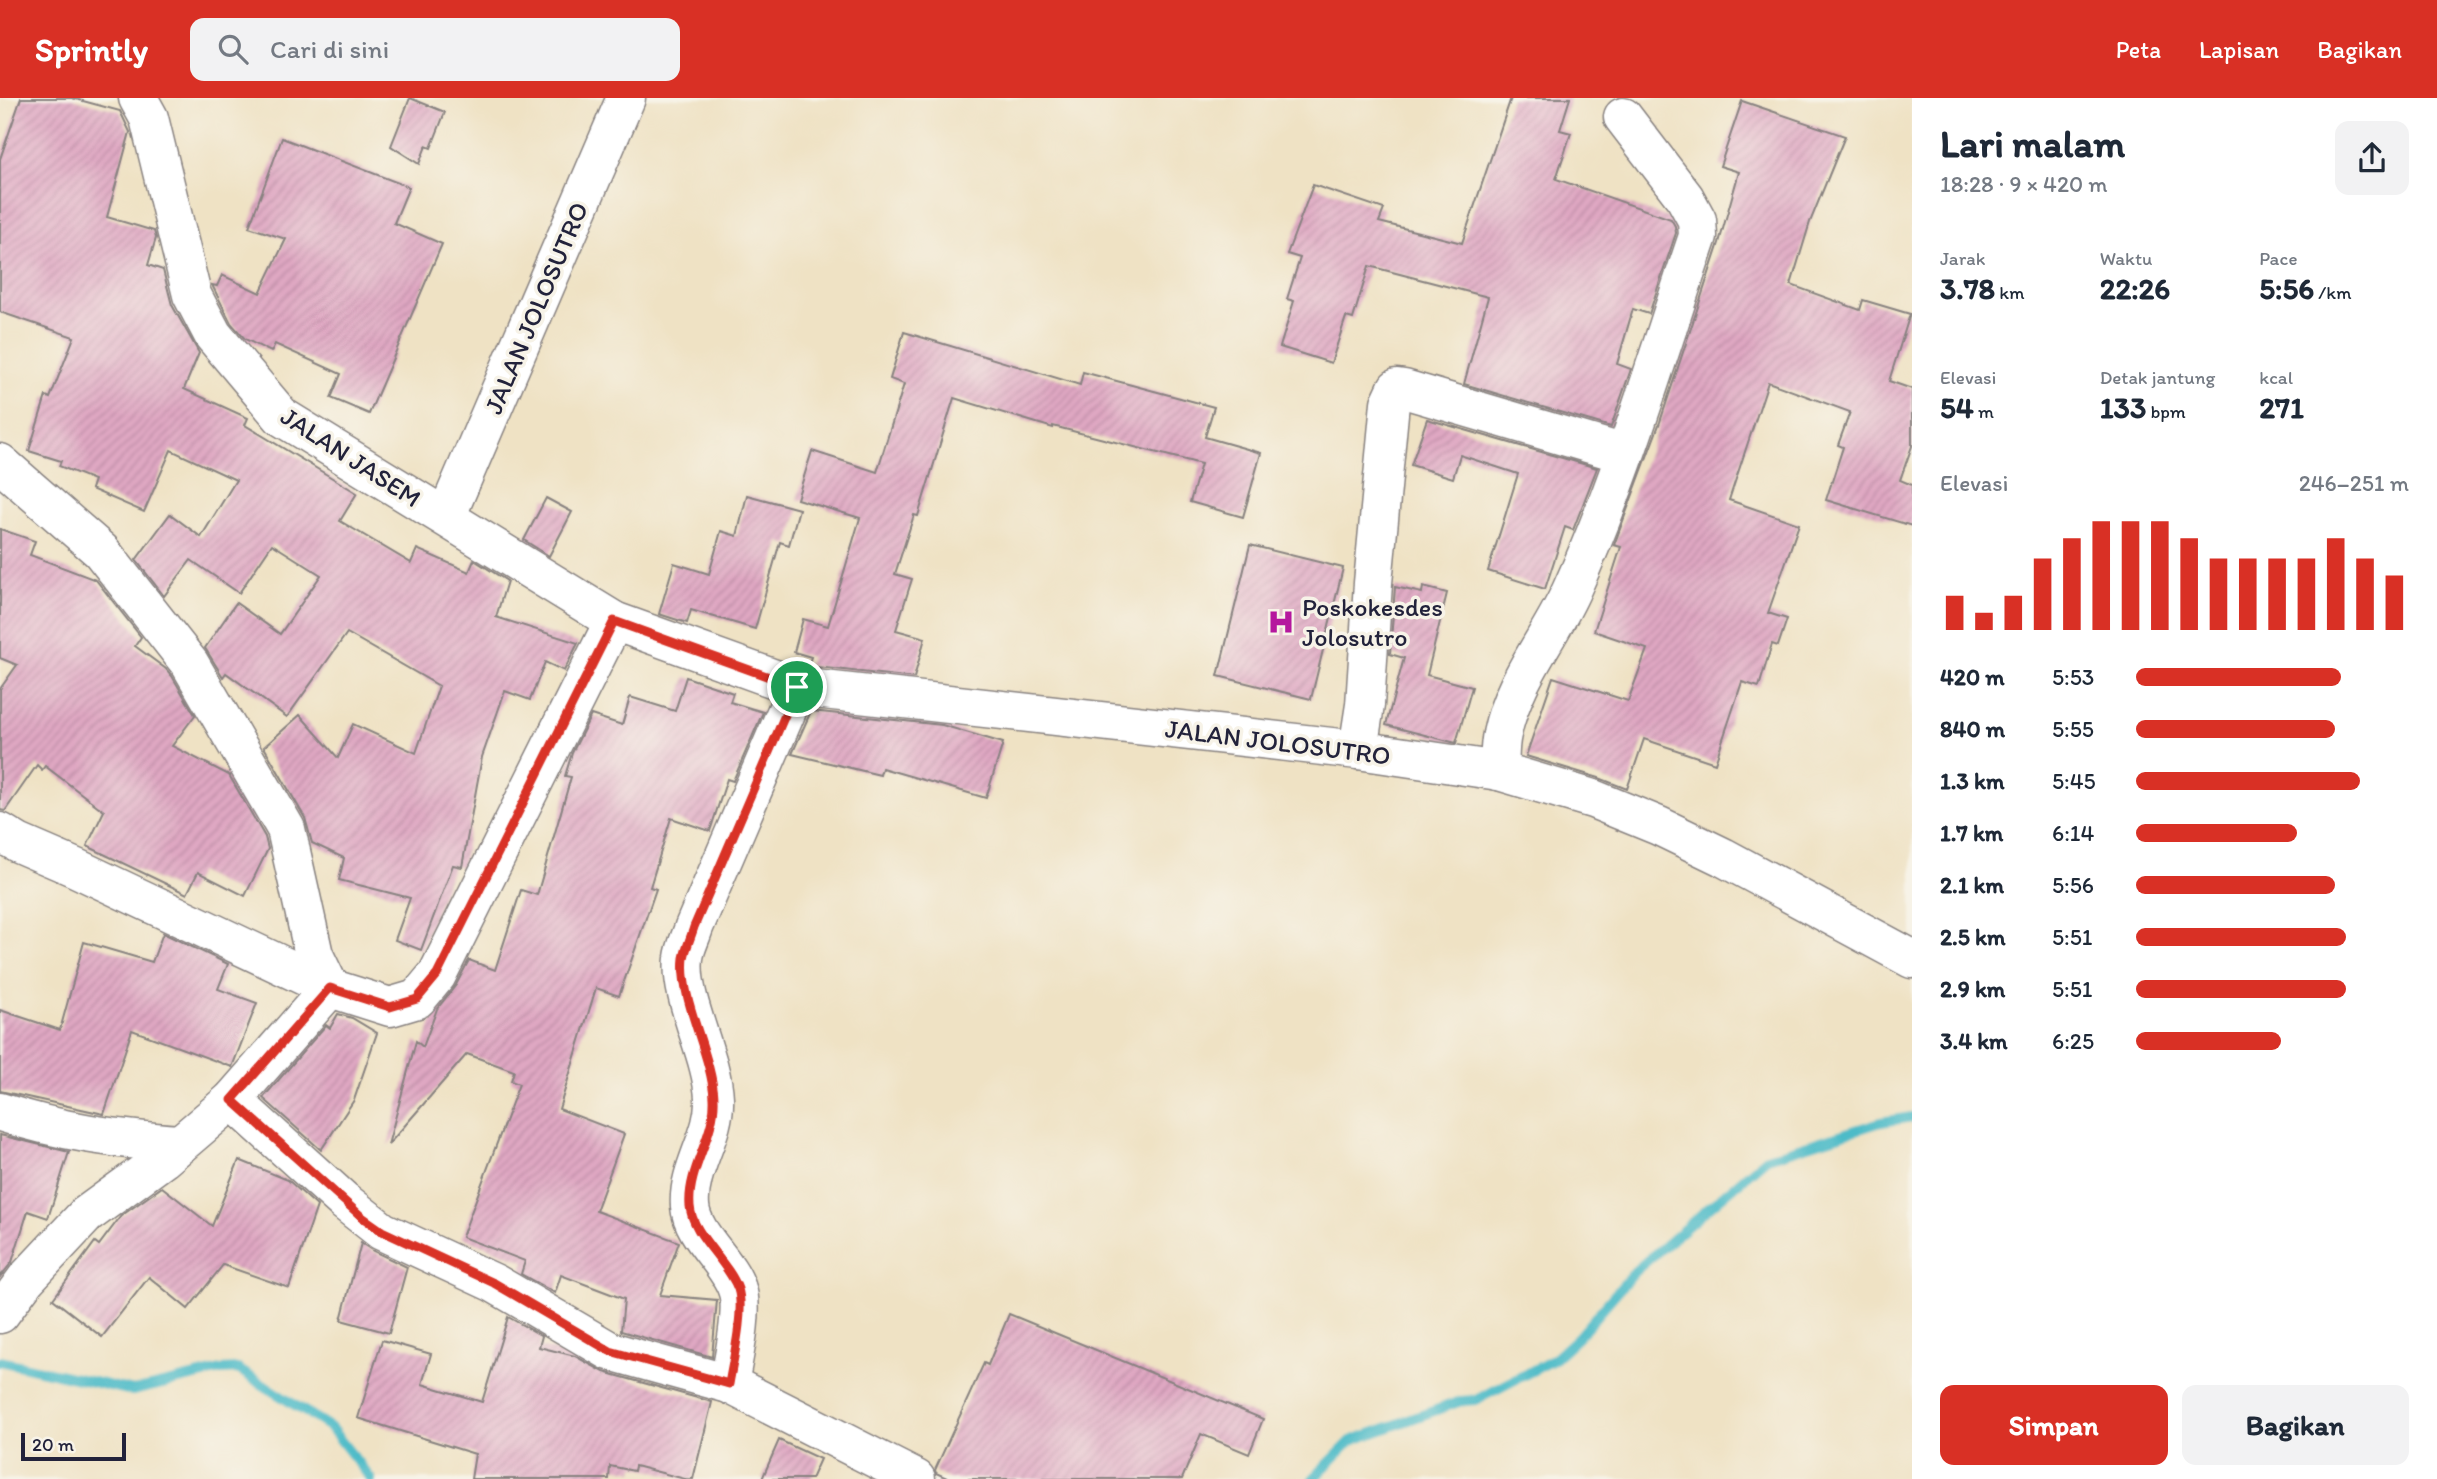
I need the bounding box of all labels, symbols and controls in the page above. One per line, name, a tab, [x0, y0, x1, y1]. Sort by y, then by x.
search box	[190, 18, 680, 81]
text: Sprintly	[35, 30, 148, 69]
icon: search	[214, 30, 252, 68]
text: Cari di sini	[270, 33, 389, 65]
text: Peta	[2116, 35, 2161, 64]
text: Lapisan	[2199, 35, 2279, 64]
text: Bagikan	[2317, 35, 2402, 64]
text: Lari malam	[1940, 121, 2125, 167]
button: share	[2335, 121, 2409, 195]
text: 18:28 · 9 × 420 m	[1940, 170, 2108, 198]
street label: JALAN JOLOSUTRO	[477, 197, 595, 419]
text: Jarak	[1940, 247, 1985, 270]
text: Waktu	[2100, 247, 2152, 270]
text: Pace	[2259, 247, 2297, 270]
text: 3.78	[1940, 270, 1995, 307]
text: 22:26	[2100, 270, 2170, 307]
text: 5:56	[2259, 270, 2314, 307]
text: km	[1995, 281, 2024, 304]
text: /km	[2314, 281, 2351, 304]
text: Elevasi	[1940, 366, 1996, 389]
text: Detak jantung	[2100, 366, 2215, 389]
text: kcal	[2259, 366, 2293, 389]
text: 54	[1940, 389, 1974, 426]
text: 133	[2100, 389, 2146, 426]
text: 271	[2259, 389, 2304, 426]
street label: JALAN JASEM	[275, 400, 427, 514]
text: m	[1974, 400, 1994, 423]
text: bpm	[2146, 400, 2186, 423]
text: Elevasi	[1940, 469, 2008, 497]
text: 246–251 m	[2299, 469, 2409, 497]
place label: Poskokesdes Jolosutro	[1302, 591, 1443, 653]
hospital icon: Poskokesdes Jolosutro	[1266, 607, 1296, 637]
pin	[767, 657, 827, 717]
text: 420 m	[1940, 663, 2005, 691]
text: 5:53	[2052, 663, 2094, 691]
icon: arrive	[778, 668, 816, 706]
street label: JALAN JOLOSUTRO	[1163, 712, 1393, 772]
text: 840 m	[1940, 715, 2005, 743]
text: 5:55	[2052, 715, 2094, 743]
text: 1.3 km	[1940, 767, 2004, 795]
text: 5:45	[2052, 767, 2096, 795]
text: 1.7 km	[1940, 819, 2003, 847]
text: 6:14	[2052, 819, 2094, 847]
text: 2.1 km	[1940, 871, 2004, 899]
text: 5:56	[2052, 871, 2094, 899]
text: 2.5 km	[1940, 923, 2005, 951]
text: 5:51	[2052, 923, 2092, 951]
text: 2.9 km	[1940, 975, 2005, 1003]
text: 5:51	[2052, 975, 2092, 1003]
text: 3.4 km	[1940, 1027, 2008, 1055]
text: 6:25	[2052, 1027, 2094, 1055]
button: Simpan	[1940, 1385, 2168, 1465]
button: Bagikan	[2182, 1385, 2409, 1465]
scale bar	[21, 1430, 126, 1462]
text: 20 m	[32, 1433, 74, 1456]

